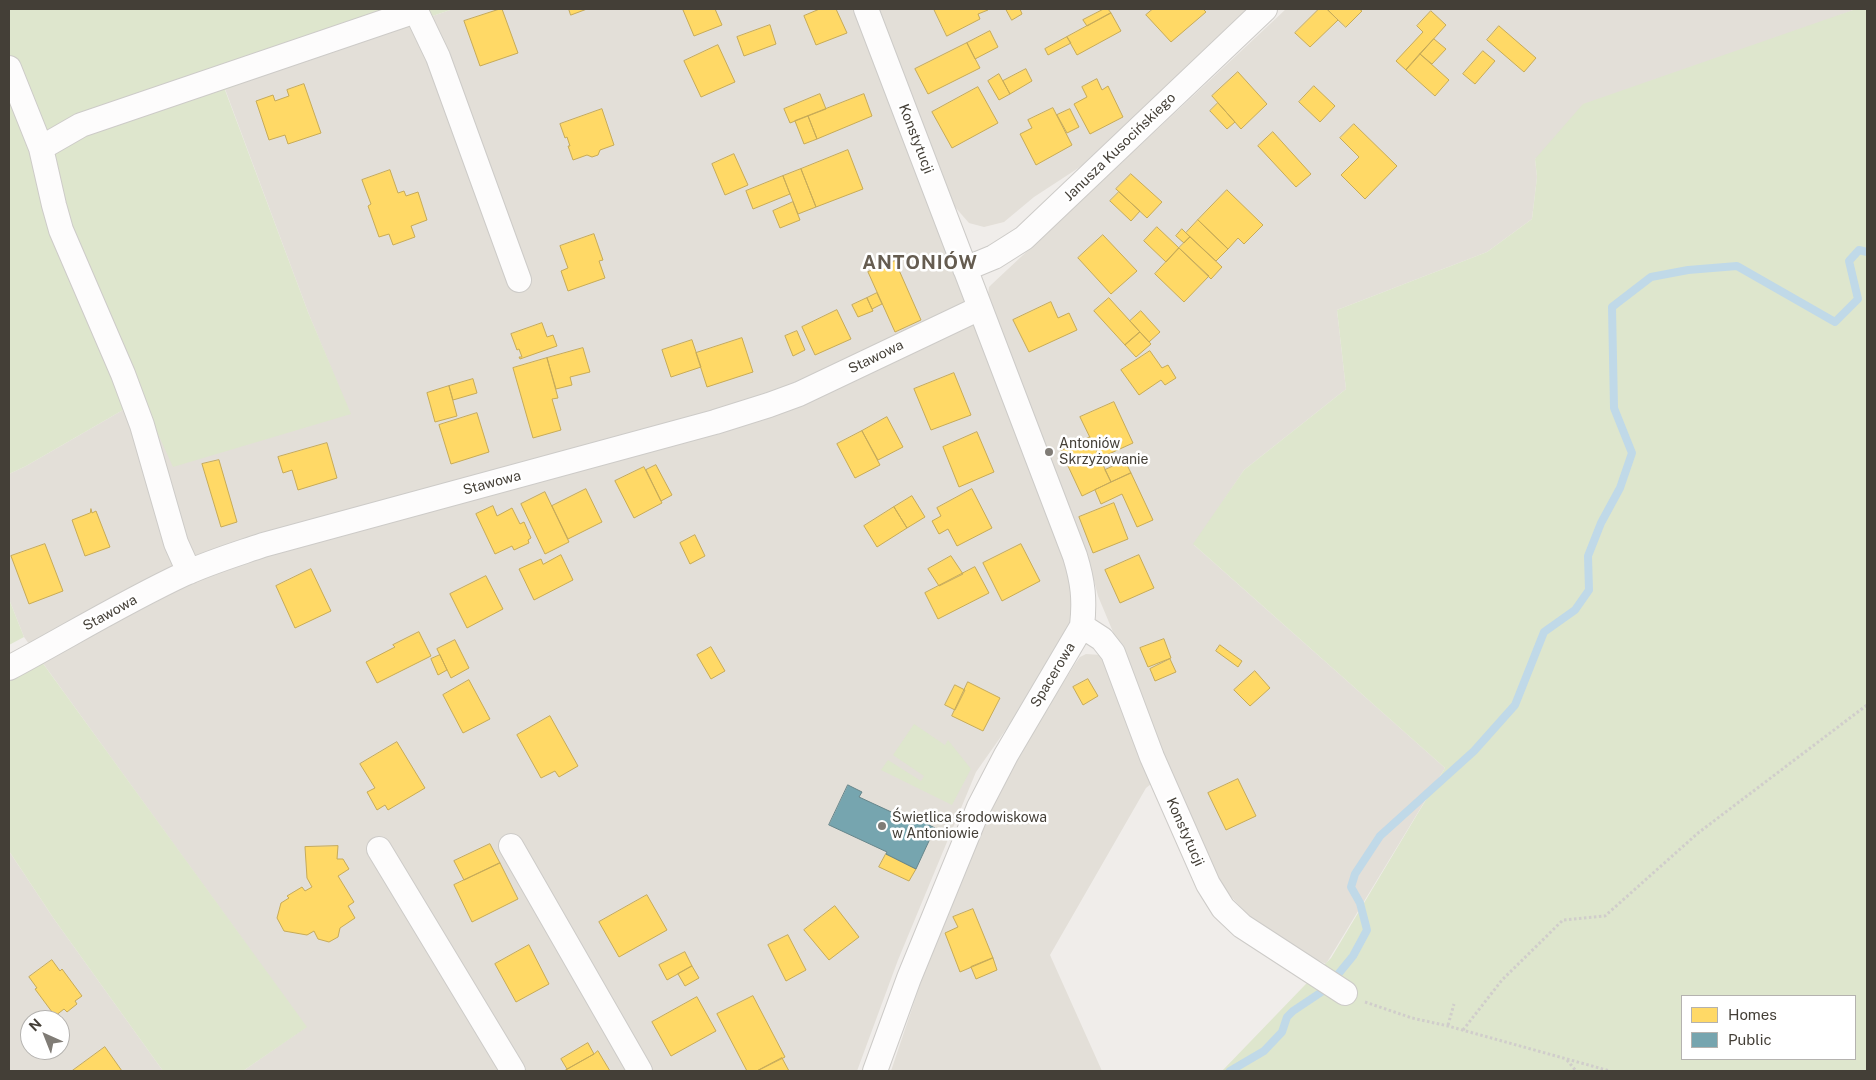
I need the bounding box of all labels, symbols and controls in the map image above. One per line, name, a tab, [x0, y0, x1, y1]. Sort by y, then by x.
street label: Janusza Kusocińskiego	[1061, 89, 1179, 205]
street label: Konstytucji	[895, 102, 937, 176]
district label: ANTONIÓW	[861, 252, 979, 274]
street label: Stawowa	[846, 336, 906, 378]
place label: Antoniów Skrzyżowanie	[1059, 436, 1148, 468]
marker: Antoniów Skrzyżowanie	[1043, 446, 1055, 458]
street label: Stawowa	[461, 467, 523, 499]
street label: Stawowa	[80, 591, 140, 635]
street label: Spacerowa	[1027, 640, 1079, 710]
street label: Konstytucji	[1162, 795, 1208, 869]
place label: Świetlica środowiskowa w Antoniowie	[892, 810, 1047, 842]
marker: Świetlica środowiskowa w Antoniowie	[876, 820, 888, 832]
legend	[1681, 995, 1856, 1060]
text: Homes	[1728, 1006, 1777, 1023]
north arrow	[20, 1010, 70, 1060]
text: N	[26, 1015, 45, 1034]
text: Public	[1728, 1031, 1772, 1048]

